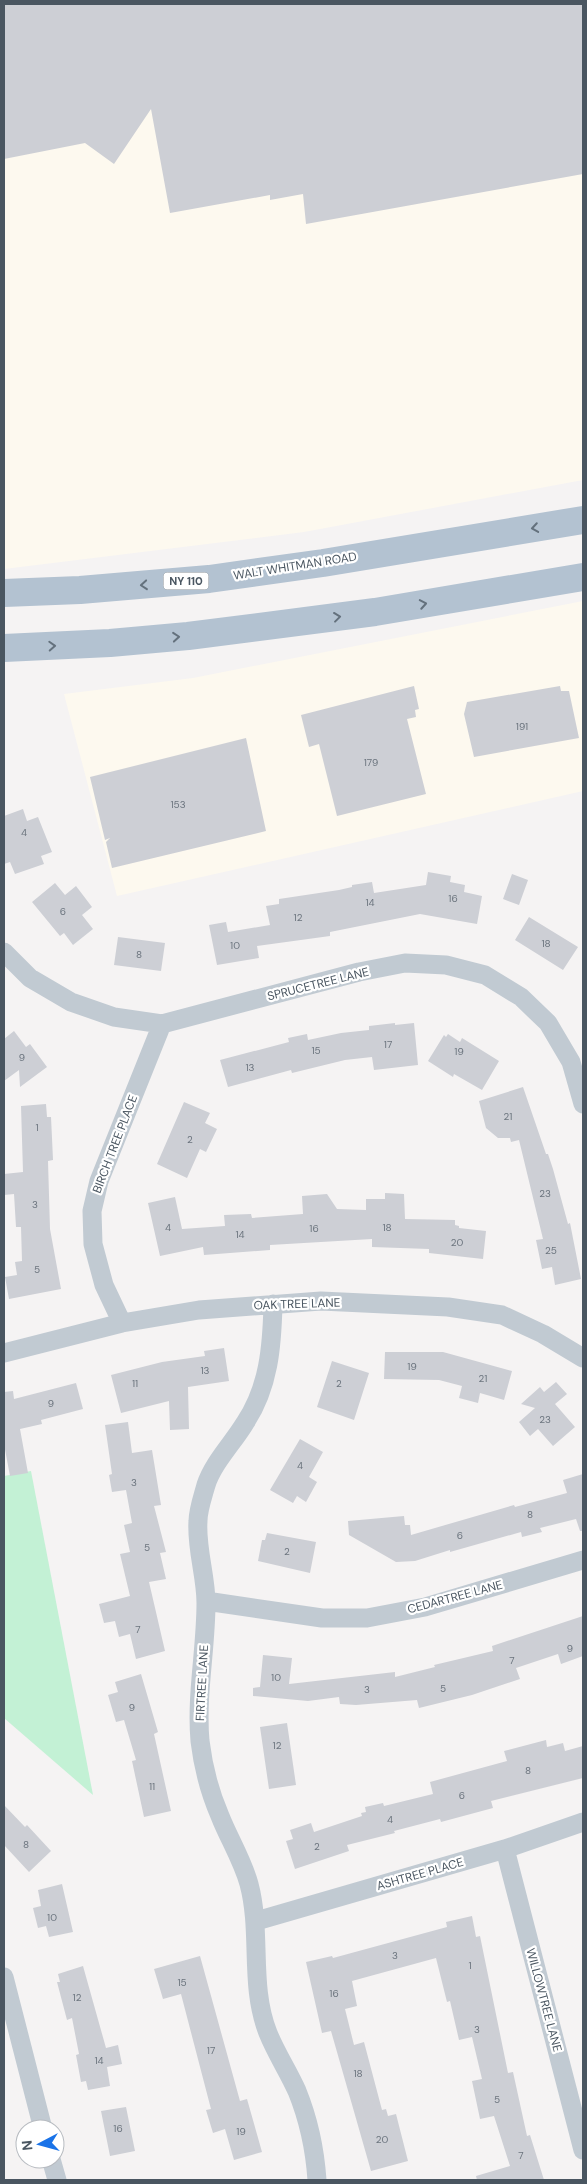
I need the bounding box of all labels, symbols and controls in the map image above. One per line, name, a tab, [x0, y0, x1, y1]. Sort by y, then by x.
one-way arrow	[531, 522, 539, 532]
street label: WALT WHITMAN ROAD	[232, 548, 358, 584]
road number: NY 110	[164, 572, 208, 590]
one-way arrow	[140, 579, 148, 590]
one-way arrow	[420, 599, 428, 610]
one-way arrow	[333, 612, 341, 623]
one-way arrow	[172, 632, 180, 643]
one-way arrow	[49, 641, 57, 652]
house number: 191	[516, 720, 528, 733]
house number: 179	[364, 756, 378, 769]
house number: 153	[170, 798, 186, 811]
house number: 4	[21, 826, 27, 839]
house number: 16	[448, 892, 458, 905]
house number: 14	[365, 896, 375, 909]
house number: 6	[60, 905, 66, 918]
house number: 12	[294, 911, 303, 924]
house number: 18	[541, 937, 551, 950]
house number: 10	[230, 939, 240, 952]
house number: 8	[136, 948, 142, 961]
street label: SPRUCETREE LANE	[265, 964, 371, 1004]
house number: 17	[384, 1038, 392, 1051]
house number: 15	[311, 1044, 321, 1057]
house number: 19	[454, 1045, 464, 1058]
house number: 9	[19, 1051, 25, 1064]
house number: 13	[245, 1061, 255, 1074]
street label: BIRCH TREE PLACE	[89, 1092, 141, 1195]
house number: 21	[504, 1110, 512, 1123]
house number: 1	[35, 1121, 39, 1134]
house number: 2	[187, 1133, 193, 1146]
house number: 23	[539, 1187, 551, 1200]
house number: 3	[32, 1198, 38, 1211]
house number: 4	[165, 1221, 171, 1234]
house number: 18	[382, 1221, 392, 1234]
house number: 16	[309, 1222, 319, 1235]
house number: 14	[235, 1228, 245, 1241]
house number: 20	[451, 1236, 463, 1249]
house number: 25	[545, 1244, 557, 1257]
house number: 5	[34, 1263, 40, 1276]
street label: OAK TREE LANE	[253, 1294, 341, 1314]
house number: 19	[407, 1360, 417, 1373]
house number: 13	[200, 1364, 210, 1377]
house number: 21	[479, 1372, 487, 1385]
house number: 11	[132, 1377, 138, 1390]
house number: 2	[336, 1377, 342, 1390]
house number: 9	[48, 1397, 54, 1410]
house number: 23	[539, 1413, 551, 1426]
house number: 4	[297, 1459, 303, 1472]
house number: 3	[131, 1476, 137, 1489]
house number: 8	[527, 1508, 533, 1521]
house number: 6	[457, 1529, 463, 1542]
house number: 5	[144, 1541, 150, 1554]
house number: 2	[284, 1545, 290, 1558]
street label: CEDARTREE LANE	[406, 1577, 505, 1617]
house number: 7	[135, 1623, 141, 1636]
house number: 9	[567, 1642, 573, 1655]
street label: FIRTREE LANE	[192, 1644, 212, 1722]
house number: 7	[509, 1654, 515, 1667]
house number: 10	[271, 1671, 281, 1684]
house number: 5	[440, 1682, 446, 1695]
house number: 3	[364, 1683, 370, 1696]
house number: 9	[129, 1701, 135, 1714]
house number: 12	[273, 1739, 282, 1752]
house number: 8	[525, 1764, 531, 1777]
house number: 11	[149, 1780, 155, 1793]
house number: 6	[459, 1789, 465, 1802]
house number: 4	[387, 1813, 393, 1826]
house number: 8	[23, 1838, 29, 1851]
house number: 2	[314, 1840, 320, 1853]
street label: ASHTREE PLACE	[375, 1854, 466, 1894]
house number: 10	[47, 1911, 57, 1924]
street label: WILLOWTREE LANE	[522, 1946, 566, 2054]
house number: 3	[392, 1949, 398, 1962]
house number: 1	[468, 1959, 472, 1972]
house number: 15	[177, 1976, 187, 1989]
house number: 16	[329, 1987, 339, 2000]
house number: 12	[73, 1991, 82, 2004]
house number: 3	[474, 2023, 480, 2036]
house number: 17	[207, 2044, 215, 2057]
house number: 14	[94, 2054, 104, 2067]
house number: 18	[353, 2067, 363, 2080]
house number: 5	[494, 2093, 500, 2106]
north arrow	[15, 2119, 65, 2169]
house number: 16	[113, 2122, 123, 2135]
house number: 19	[236, 2125, 246, 2138]
house number: 20	[376, 2133, 388, 2146]
text: N	[18, 2139, 37, 2151]
house number: 7	[518, 2149, 524, 2162]

